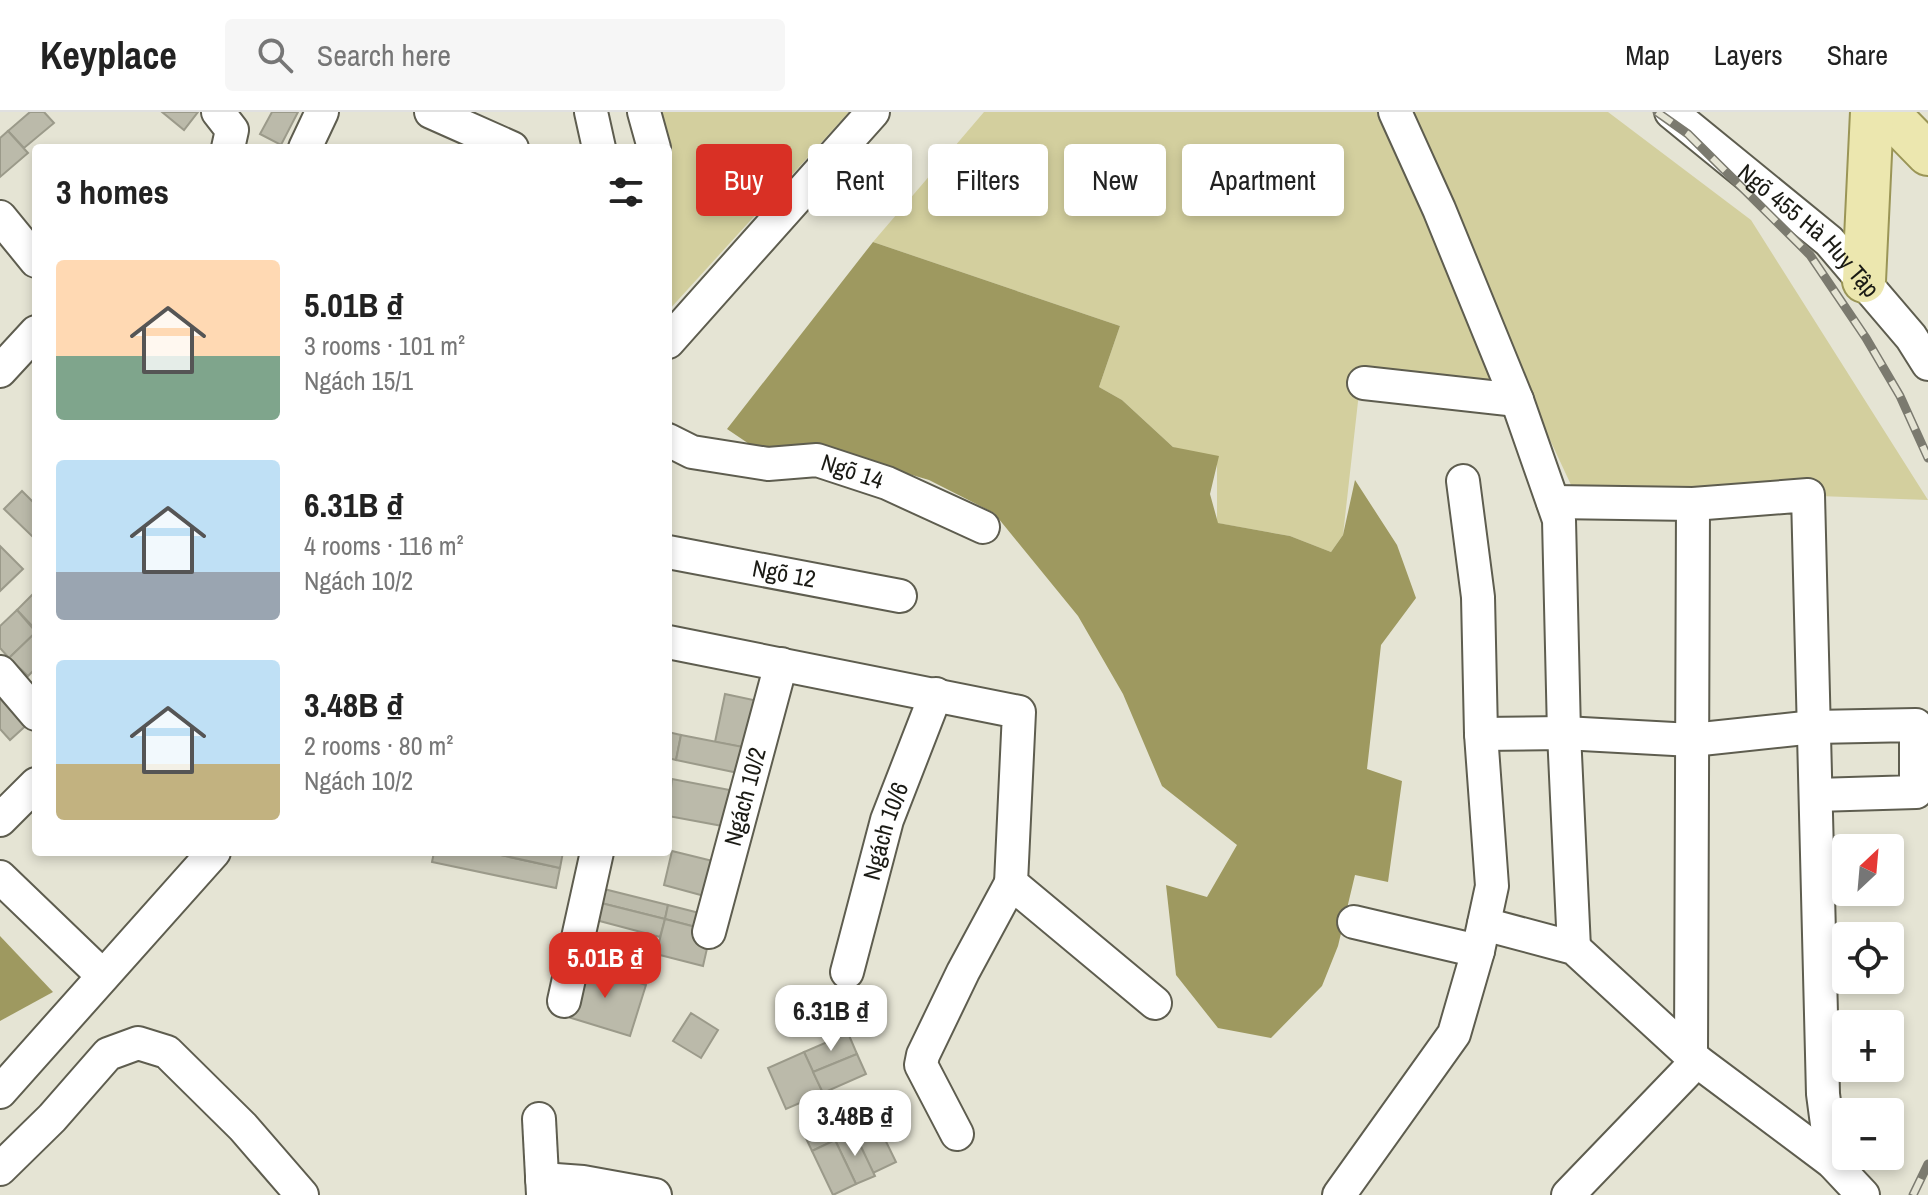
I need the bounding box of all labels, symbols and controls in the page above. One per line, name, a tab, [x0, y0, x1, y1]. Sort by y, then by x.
search box	[225, 19, 785, 91]
text: Keyplace	[40, 30, 177, 81]
icon: search	[253, 33, 297, 77]
text: Search here	[317, 35, 451, 75]
text: Map	[1625, 36, 1670, 74]
text: Layers	[1714, 36, 1783, 74]
text: Share	[1827, 36, 1888, 74]
chip: Buy	[696, 144, 792, 216]
chip: Rent	[808, 144, 912, 216]
chip: Filters	[928, 144, 1048, 216]
chip: New	[1064, 144, 1166, 216]
chip: Apartment	[1182, 144, 1344, 216]
street label: Ngõ 455 Hà Huy Tập	[1732, 156, 1887, 304]
text: 3 homes	[56, 169, 169, 215]
icon: filters	[604, 170, 648, 214]
text: 5.01B ₫	[304, 282, 403, 328]
icon: home	[120, 292, 216, 388]
text: 3 rooms · 101 m²	[304, 328, 465, 363]
text: Ngách 15/1	[304, 363, 413, 398]
street label: Ngõ 14	[817, 446, 888, 496]
text: 6.31B ₫	[304, 482, 403, 528]
icon: home	[120, 492, 216, 588]
text: 4 rooms · 116 m²	[304, 528, 464, 563]
street label: Ngõ 12	[750, 551, 818, 595]
text: Ngách 10/2	[304, 563, 413, 598]
text: 3.48B ₫	[304, 682, 403, 728]
icon: home	[120, 692, 216, 788]
text: 2 rooms · 80 m²	[304, 728, 453, 763]
street label: Ngách 10/2	[716, 744, 773, 849]
text: Ngách 10/2	[304, 763, 413, 798]
street label: Ngách 10/6	[855, 777, 915, 883]
north arrow	[1832, 834, 1904, 906]
map controls	[1832, 834, 1904, 1170]
button: locate	[1832, 922, 1904, 994]
pin: 5.01B ₫	[531, 932, 679, 1000]
text: 5.01B ₫	[567, 940, 643, 975]
pin: 6.31B ₫	[757, 985, 905, 1053]
text: 6.31B ₫	[793, 993, 869, 1028]
button: +	[1832, 1010, 1904, 1082]
pin: 3.48B ₫	[781, 1090, 929, 1158]
text: 3.48B ₫	[817, 1098, 893, 1133]
button: −	[1832, 1098, 1904, 1170]

